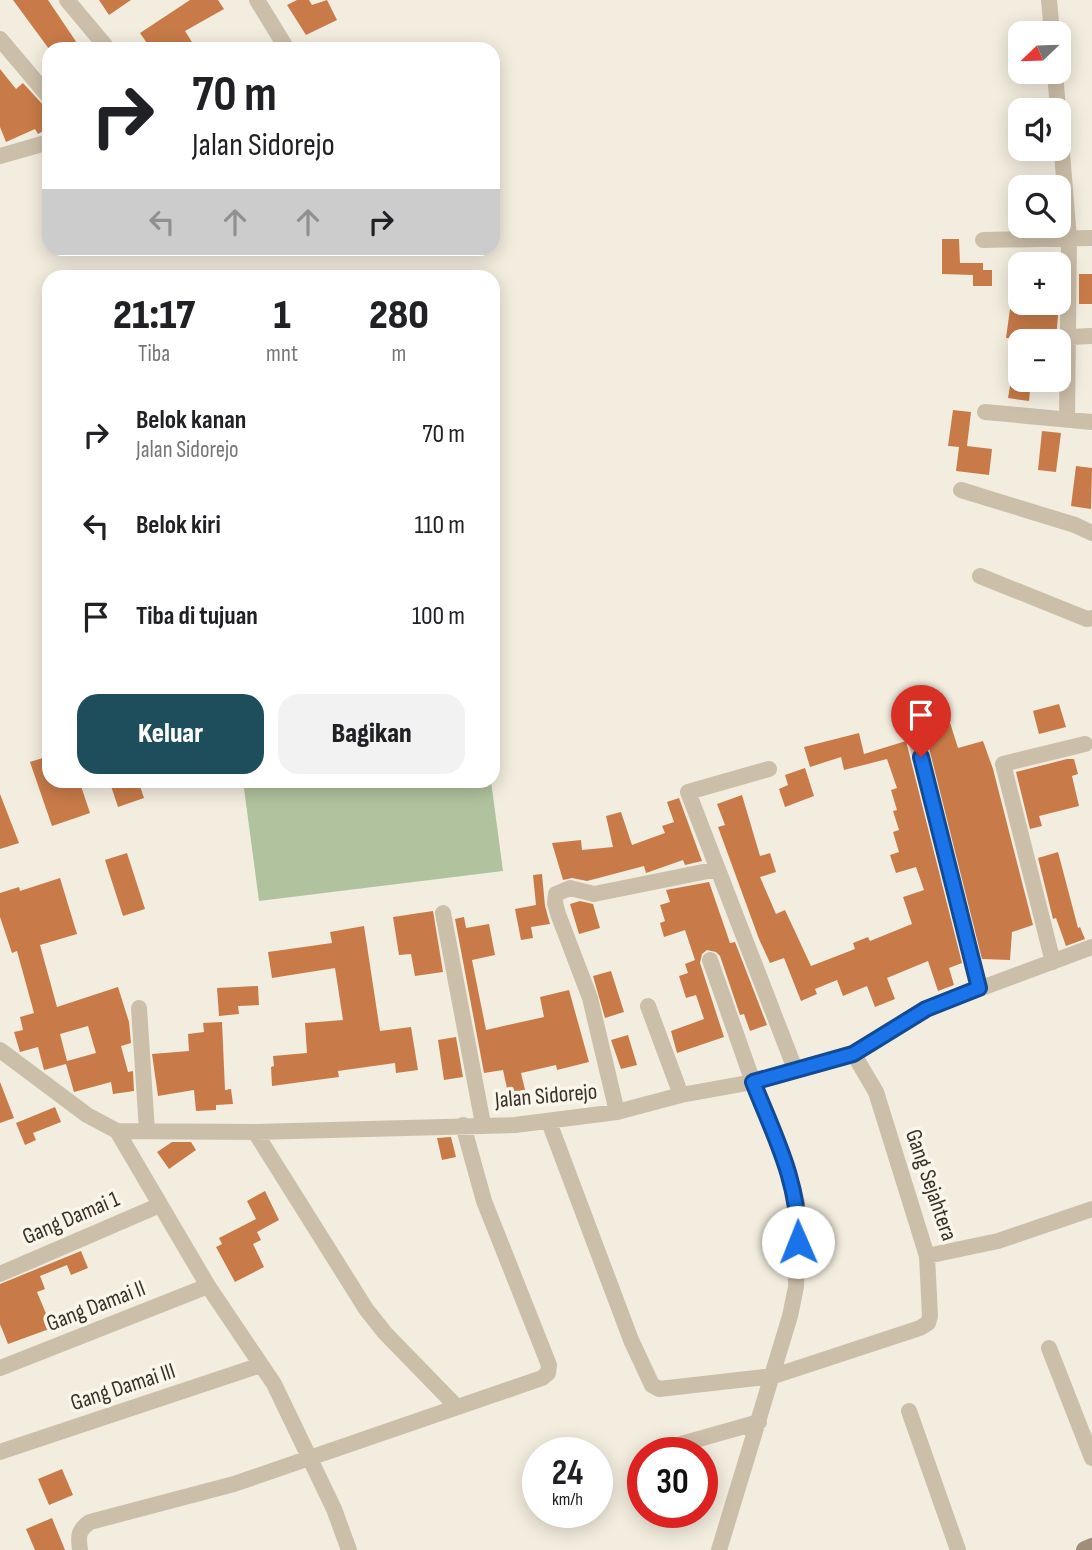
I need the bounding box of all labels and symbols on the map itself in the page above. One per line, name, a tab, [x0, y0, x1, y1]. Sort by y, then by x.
north arrow	[1008, 21, 1071, 84]
pin	[891, 685, 951, 757]
street label: Jalan Sidorejo	[493, 1078, 598, 1115]
street label: Gang Sejahtera	[899, 1126, 963, 1244]
street label: Gang Damai 1	[18, 1185, 124, 1251]
position arrow	[761, 1205, 835, 1279]
street label: Gang Damai II	[43, 1274, 149, 1338]
street label: Gang Damai III	[67, 1357, 179, 1417]
speed limit sign: 30	[627, 1437, 718, 1528]

